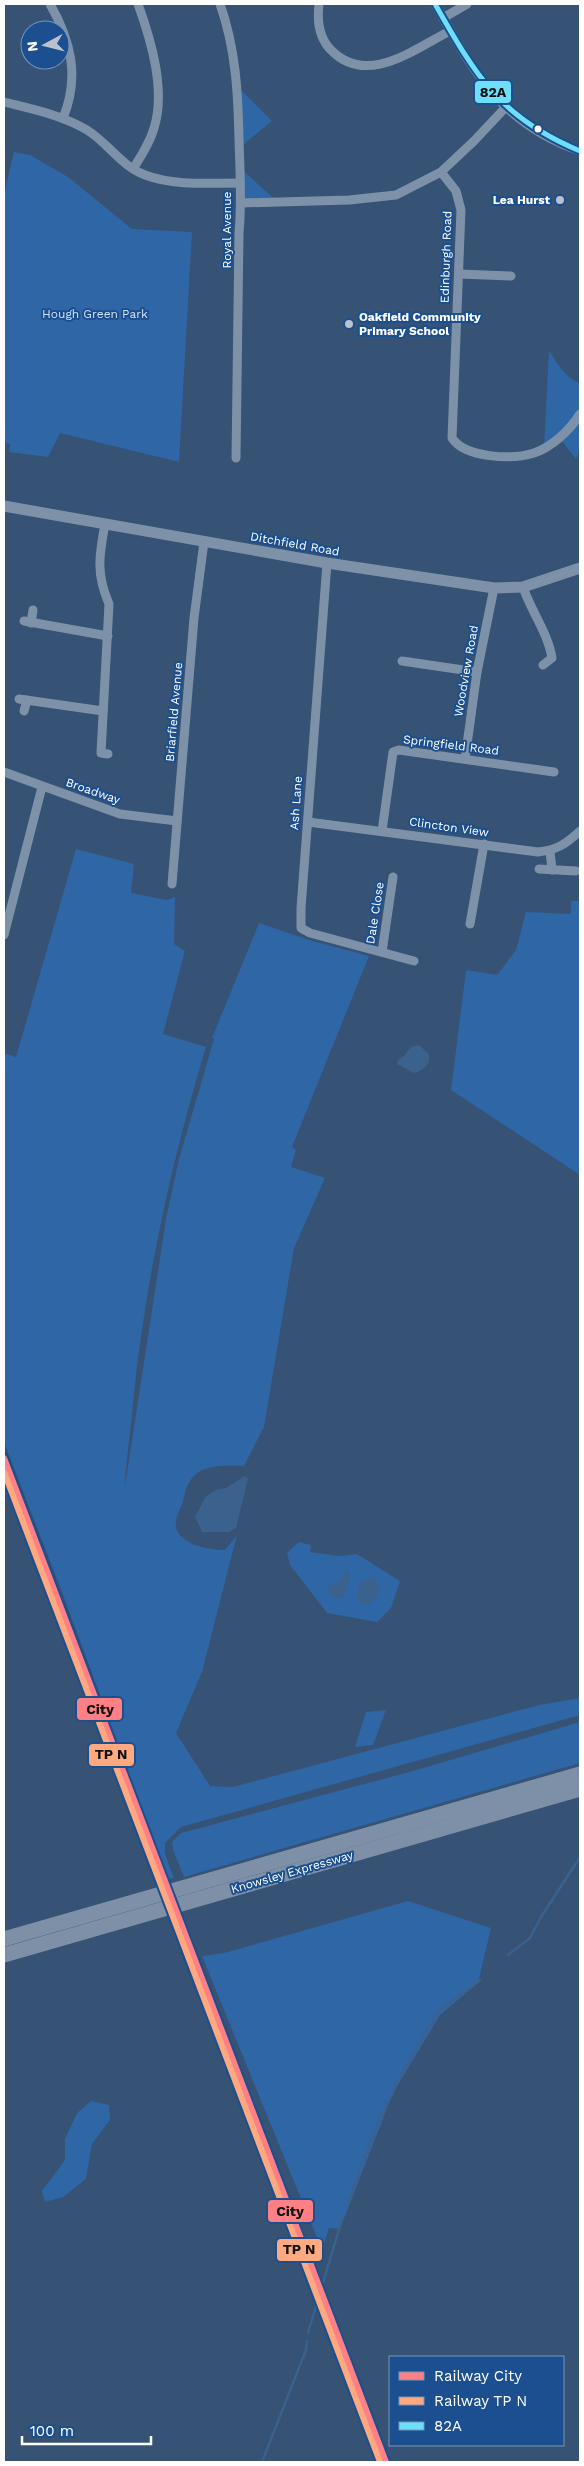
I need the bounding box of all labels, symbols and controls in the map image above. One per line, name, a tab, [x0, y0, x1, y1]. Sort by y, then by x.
north arrow	[20, 20, 70, 70]
text: N	[24, 40, 41, 53]
line badge: 82A	[474, 80, 512, 104]
text: 82A	[480, 84, 507, 100]
unlabelled marker	[533, 124, 543, 134]
street label: Royal Avenue	[220, 191, 234, 268]
place label: Lea Hurst	[493, 193, 551, 207]
marker: Lea Hurst	[554, 194, 566, 206]
street label: Edinburgh Road	[437, 211, 455, 303]
park label: Hough Green Park	[42, 307, 148, 321]
place label: Oakfield Community Primary School	[359, 310, 481, 338]
marker: Oakfield Community Primary School	[343, 318, 355, 330]
street label: Ditchfield Road	[249, 529, 341, 559]
street label: Woodview Road	[451, 624, 481, 718]
street label: Briarfield Avenue	[163, 662, 185, 762]
street label: Springfield Road	[402, 732, 500, 758]
street label: Broadway	[64, 775, 123, 807]
street label: Ash Lane	[287, 775, 305, 830]
street label: Clincton View	[408, 814, 490, 840]
street label: Dale Close	[363, 881, 387, 945]
line badge: City	[76, 1697, 123, 1721]
text: City	[86, 1701, 114, 1717]
line badge: TP N	[88, 1743, 135, 1767]
text: TP N	[95, 1746, 127, 1762]
street label: Knowsley Expressway	[229, 1848, 356, 1896]
line badge: City	[267, 2199, 314, 2223]
text: City	[276, 2203, 304, 2219]
line badge: TP N	[276, 2238, 323, 2262]
text: TP N	[283, 2241, 315, 2257]
legend	[389, 2356, 564, 2446]
text: Railway City	[434, 2367, 522, 2385]
text: Railway TP N	[434, 2392, 527, 2410]
scale bar	[22, 2414, 151, 2446]
text: 82A	[434, 2417, 462, 2435]
text: 100 m	[30, 2422, 74, 2440]

